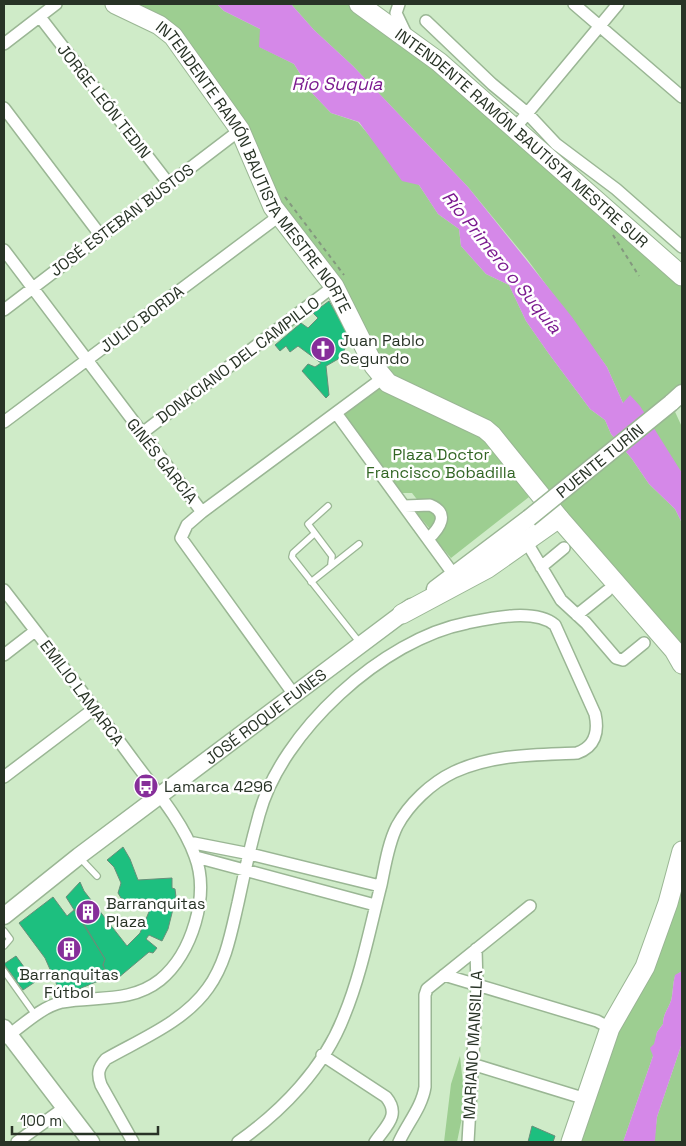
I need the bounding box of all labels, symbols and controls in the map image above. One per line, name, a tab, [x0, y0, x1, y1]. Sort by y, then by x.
street label: INTENDENTE RAMÓN BAUTISTA MESTRE NORTE	[152, 16, 356, 316]
street label: INTENDENTE RAMÓN BAUTISTA MESTRE SUR	[391, 23, 653, 252]
street label: JORGE LEÓN TEDIN	[53, 39, 155, 163]
water label: Río Suquía	[292, 72, 383, 95]
street label: JOSÉ ESTEBAN BUSTOS	[46, 159, 198, 281]
water label: Río Primero o Suquía	[437, 186, 567, 339]
street label: JULIO BORDA	[96, 281, 188, 357]
street label: DONACIANO DEL CAMPILLO	[152, 292, 324, 428]
place label: Juan Pablo Segundo	[340, 330, 425, 369]
church icon: Juan Pablo Segundo	[310, 336, 336, 362]
street label: GINÉS GARCÍA	[122, 414, 202, 508]
street label: PUENTE TURÍN	[552, 419, 648, 502]
park label: Plaza Doctor Francisco Bobadilla	[366, 444, 516, 483]
street label: EMILIO LAMARCA	[35, 636, 129, 750]
street label: JOSÉ ROQUE FUNES	[200, 664, 331, 769]
bus stop icon: Lamarca 4296	[133, 773, 159, 799]
place label: Lamarca 4296	[164, 776, 273, 797]
place label: Barranquitas Plaza	[106, 893, 205, 932]
building icon: Barranquitas Plaza	[75, 899, 101, 925]
building icon: Barranquitas Fútbol	[56, 936, 82, 962]
place label: Barranquitas Fútbol	[19, 964, 119, 1003]
street label: MARIANO MANSILLA	[459, 970, 487, 1120]
scale bar	[12, 1104, 159, 1136]
text: 100 m	[20, 1111, 62, 1130]

